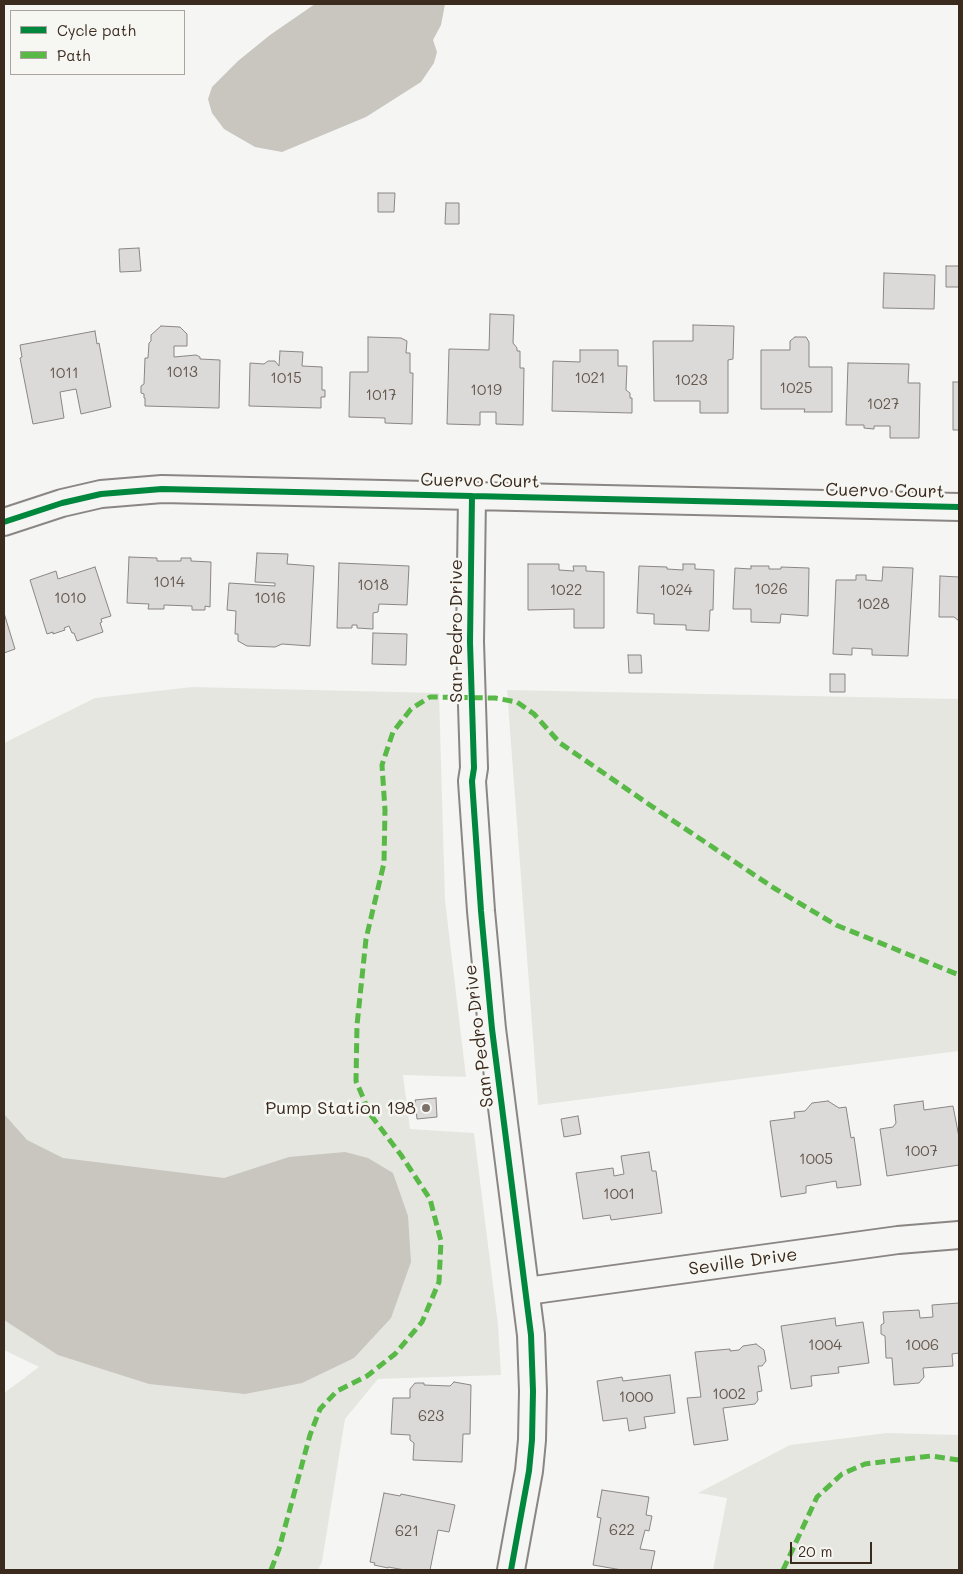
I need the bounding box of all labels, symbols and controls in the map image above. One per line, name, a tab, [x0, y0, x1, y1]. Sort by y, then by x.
legend	[10, 10, 185, 75]
text: Cycle path	[57, 20, 136, 40]
text: Path	[57, 45, 91, 65]
house number: 1013	[166, 363, 198, 381]
house number: 1011	[49, 364, 79, 382]
house number: 1015	[270, 369, 302, 387]
house number: 1021	[574, 369, 606, 387]
house number: 1023	[674, 371, 708, 389]
house number: 1025	[779, 379, 813, 397]
house number: 1019	[470, 381, 502, 399]
house number: 1017	[365, 386, 397, 404]
house number: 1027	[867, 395, 899, 413]
street label: Cuervo Court	[420, 469, 540, 493]
street label: Cuervo Court	[825, 479, 945, 503]
street label: San Pedro Drive	[445, 559, 467, 703]
house number: 1014	[153, 573, 185, 591]
house number: 1018	[357, 576, 389, 594]
house number: 1026	[754, 580, 788, 598]
house number: 1022	[550, 581, 582, 599]
house number: 1024	[659, 581, 693, 599]
house number: 1010	[54, 589, 86, 607]
house number: 1016	[254, 589, 286, 607]
house number: 1028	[856, 595, 890, 613]
street label: San Pedro Drive	[460, 963, 498, 1109]
place label: Pump Station 198	[265, 1097, 416, 1119]
marker: Pump Station 198	[420, 1102, 432, 1114]
house number: 1007	[904, 1142, 938, 1160]
house number: 1005	[799, 1150, 833, 1168]
house number: 1001	[603, 1185, 635, 1203]
street label: Seville Drive	[687, 1244, 799, 1280]
house number: 1004	[808, 1336, 842, 1354]
house number: 1006	[905, 1336, 939, 1354]
house number: 1002	[712, 1385, 746, 1403]
house number: 1000	[619, 1388, 653, 1406]
house number: 623	[418, 1407, 444, 1425]
house number: 622	[609, 1521, 635, 1539]
house number: 621	[395, 1522, 419, 1540]
scale bar	[793, 1532, 876, 1564]
text: 20 m	[798, 1541, 832, 1561]

